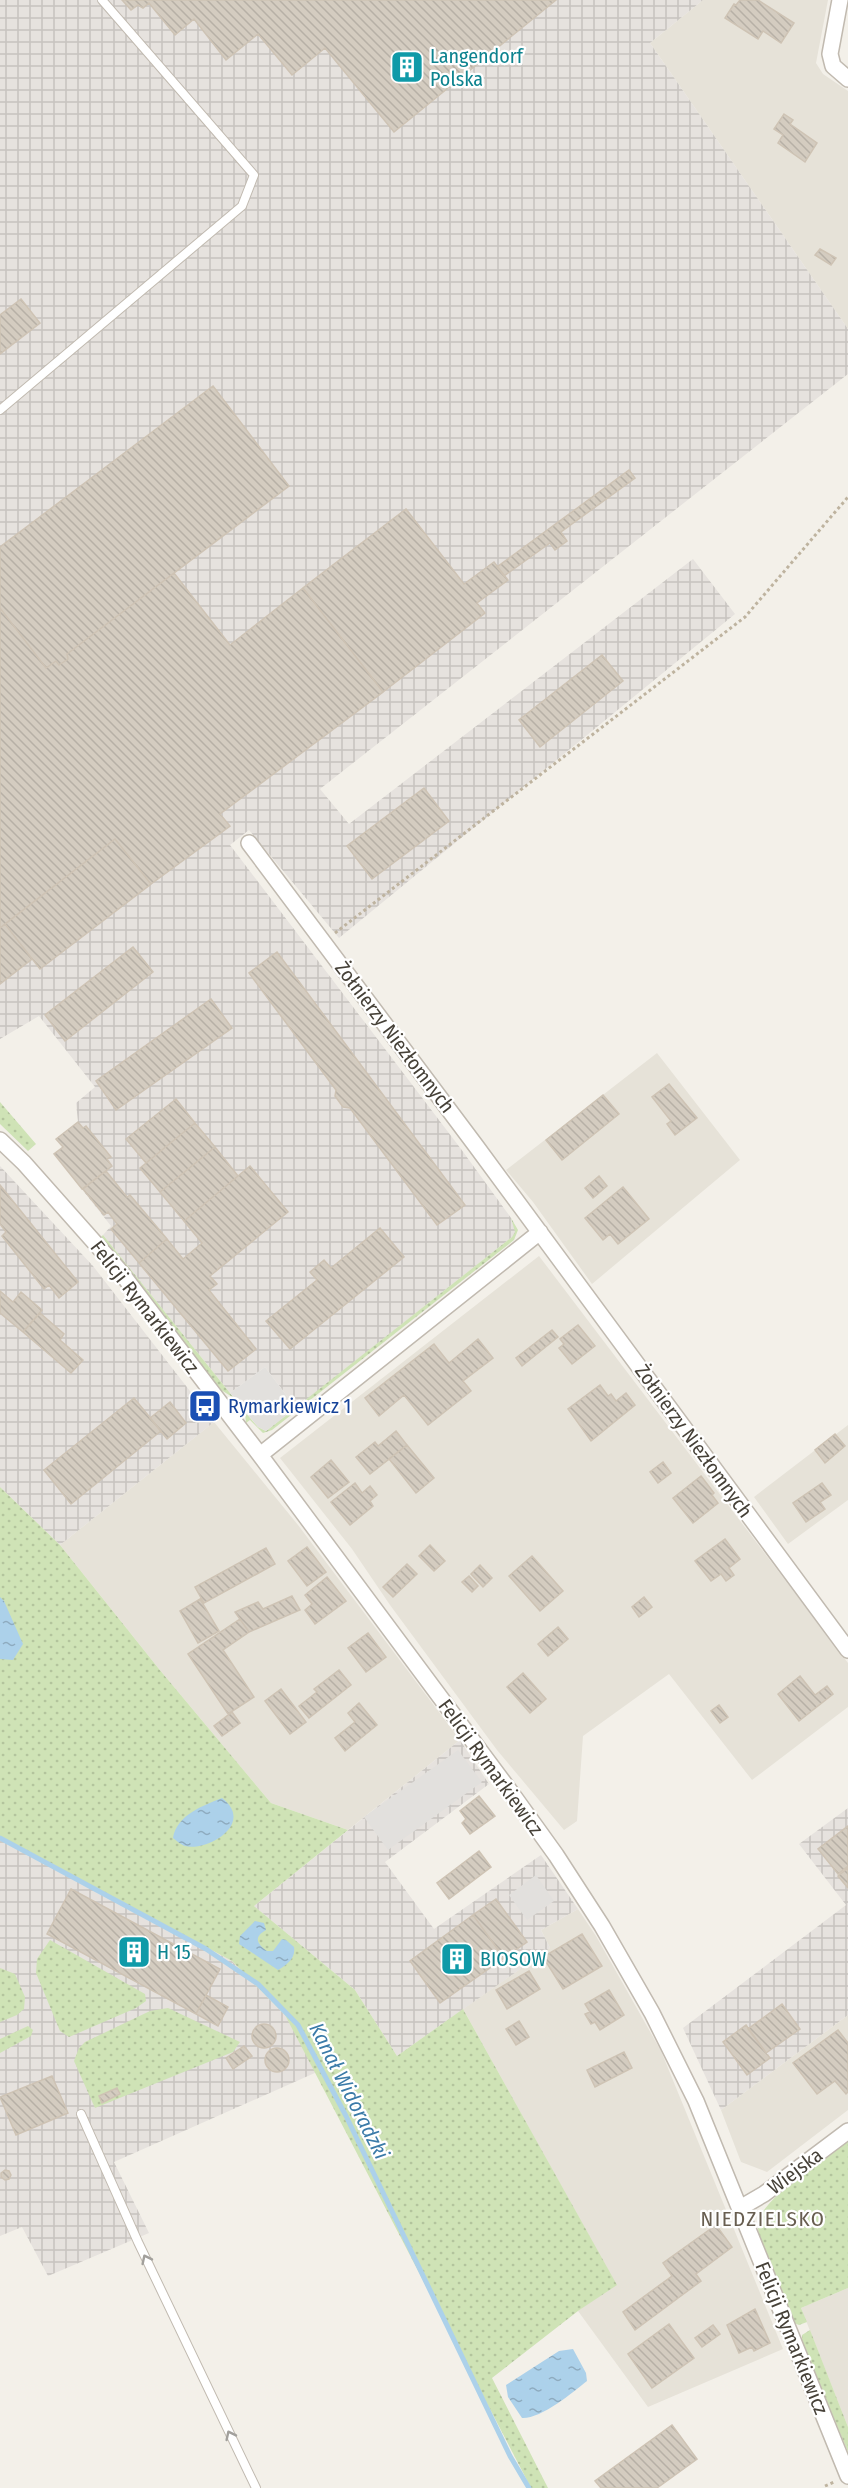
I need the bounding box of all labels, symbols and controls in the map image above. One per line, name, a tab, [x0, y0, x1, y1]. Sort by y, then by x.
place label: Langendorf Polska	[430, 44, 525, 91]
building icon: Langendorf Polska	[389, 49, 425, 85]
street label: Żołnierzy Niezłomnych	[330, 956, 460, 1118]
street label: Felicji Rymarkiewicz	[86, 1236, 205, 1378]
street label: Żołnierzy Niezłomnych	[630, 1360, 758, 1522]
bus stop icon: Rymarkiewicz 1	[187, 1388, 223, 1424]
place label: Rymarkiewicz 1	[228, 1394, 351, 1418]
street label: Felicji Rymarkiewicz	[434, 1694, 549, 1840]
building icon: H 15	[116, 1934, 152, 1970]
place label: H 15	[157, 1940, 191, 1964]
building icon: BIOSOW	[439, 1941, 475, 1977]
place label: BIOSOW	[480, 1947, 546, 1971]
water label: Kanał Widoradzki	[303, 2018, 395, 2164]
street label: Wiejska	[763, 2143, 827, 2199]
district label: NIEDZIELSKO	[701, 2206, 825, 2232]
one-way arrow	[142, 2255, 154, 2266]
street label: Felicji Rymarkiewicz	[750, 2258, 834, 2418]
one-way arrow	[226, 2431, 238, 2442]

